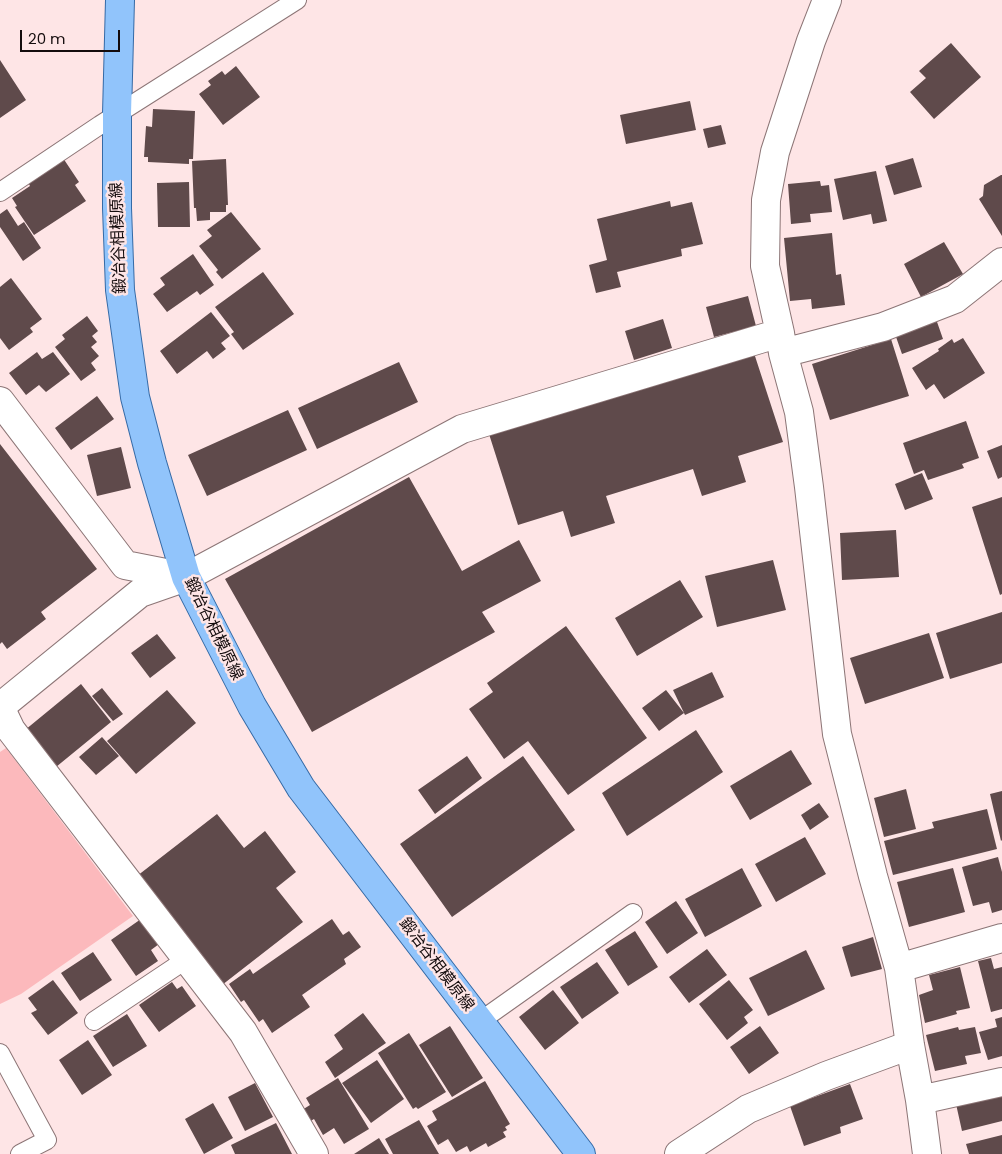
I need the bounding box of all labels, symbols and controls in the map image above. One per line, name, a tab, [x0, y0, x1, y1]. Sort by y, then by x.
scale bar	[22, 20, 122, 52]
text: 20 m	[28, 28, 66, 49]
street label: 鍛冶谷相模原線	[107, 182, 131, 294]
street label: 鍛冶谷相模原線	[180, 574, 246, 684]
street label: 鍛冶谷相模原線	[395, 914, 477, 1016]

